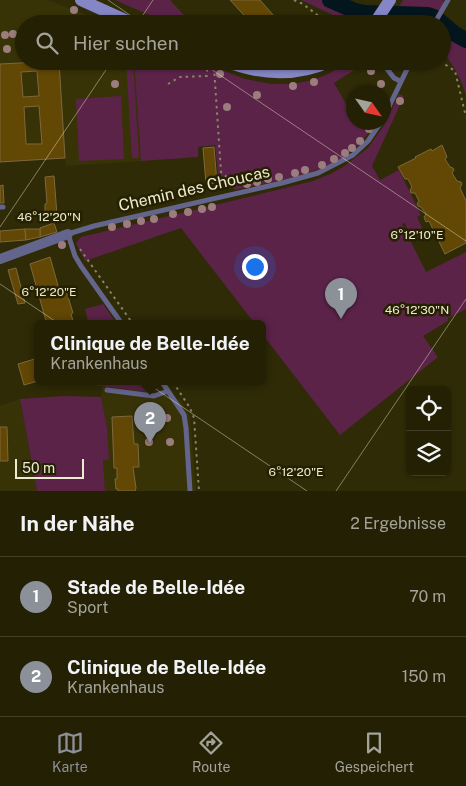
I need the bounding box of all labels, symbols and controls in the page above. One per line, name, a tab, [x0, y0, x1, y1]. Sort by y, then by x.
search box	[15, 15, 451, 70]
icon: search	[33, 29, 61, 57]
text: Hier suchen	[73, 32, 179, 54]
north arrow	[346, 85, 391, 130]
street label: Chemin des Choucas	[117, 162, 272, 215]
text: 46°12'20"N	[17, 210, 81, 224]
text: 6°12'10"E	[391, 228, 443, 242]
your location	[242, 254, 268, 280]
pin: 1	[325, 278, 357, 319]
text: 6°12'20"E	[21, 285, 77, 299]
text: 46°12'30"N	[385, 303, 449, 317]
popup	[34, 320, 266, 385]
text: Clinique de Belle-Idée	[50, 332, 250, 354]
text: Krankenhaus	[50, 354, 148, 373]
map controls	[406, 386, 451, 476]
button: locate	[406, 386, 451, 431]
pin: 2	[134, 402, 166, 443]
button: layers	[406, 431, 451, 476]
scale bar	[15, 456, 84, 479]
text: 50 m	[22, 460, 55, 476]
text: 6°12'20"E	[268, 465, 324, 479]
text: In der Nähe	[20, 511, 135, 536]
text: 2 Ergebnisse	[350, 514, 446, 533]
text: Stade de Belle-Idée	[67, 576, 245, 598]
text: 1	[33, 587, 39, 606]
text: 70 m	[409, 587, 446, 606]
text: Sport	[67, 598, 109, 617]
text: Clinique de Belle-Idée	[67, 656, 266, 678]
text: 2	[31, 667, 41, 686]
text: 150 m	[402, 667, 446, 686]
text: Krankenhaus	[67, 678, 164, 697]
tab: Karte	[52, 729, 88, 775]
tab: Route	[192, 729, 230, 775]
tab: Gespeichert	[335, 729, 414, 775]

